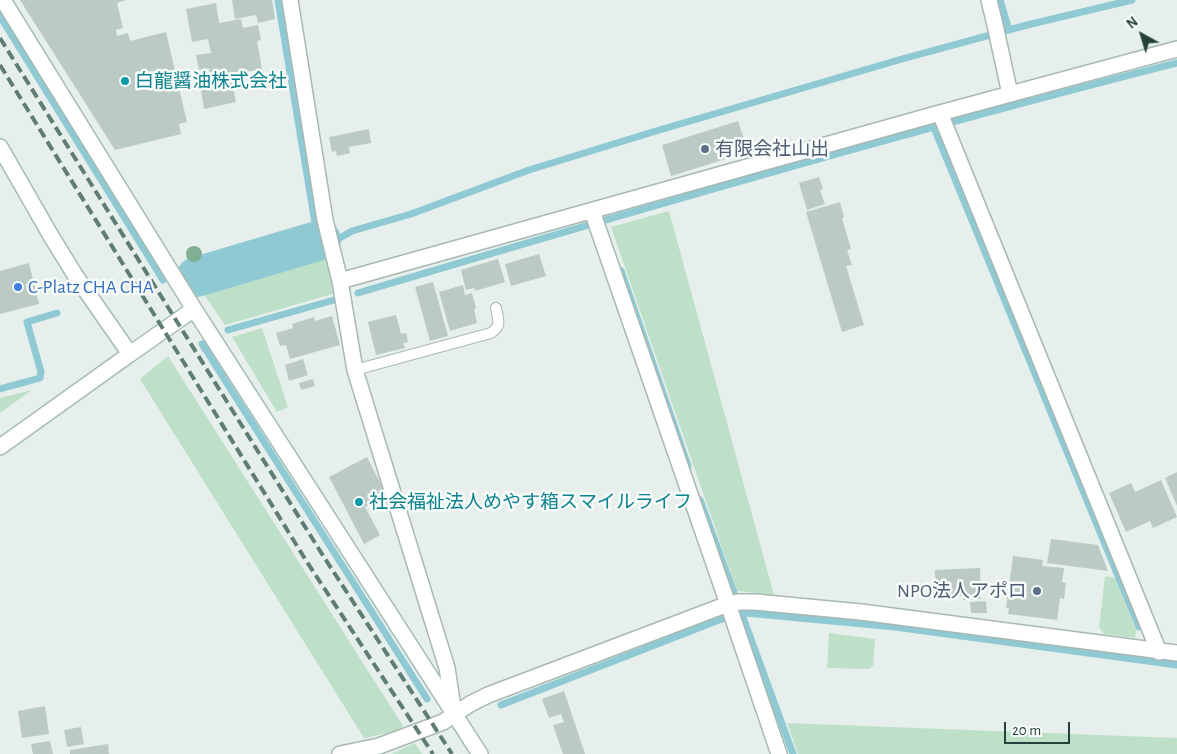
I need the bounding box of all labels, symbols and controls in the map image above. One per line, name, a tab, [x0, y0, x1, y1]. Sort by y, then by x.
north arrow	[1117, 10, 1167, 60]
text: N	[1124, 15, 1141, 32]
place label: 白龍醤油株式会社	[135, 70, 287, 92]
marker: 白龍醤油株式会社	[119, 75, 131, 87]
place label: 有限会社山出	[715, 138, 829, 160]
marker: 有限会社山出	[699, 143, 711, 155]
place label: C-Platz CHA CHA	[28, 276, 154, 298]
marker: C-Platz CHA CHA	[12, 281, 24, 293]
place label: 社会福祉法人めやす箱スマイルライフ	[369, 491, 692, 513]
marker: 社会福祉法人めやす箱スマイルライフ	[353, 496, 365, 508]
place label: NPO法人アポロ	[897, 580, 1027, 602]
marker: NPO法人アポロ	[1031, 585, 1043, 597]
scale bar	[1007, 712, 1073, 744]
text: 20 m	[1012, 723, 1041, 738]

